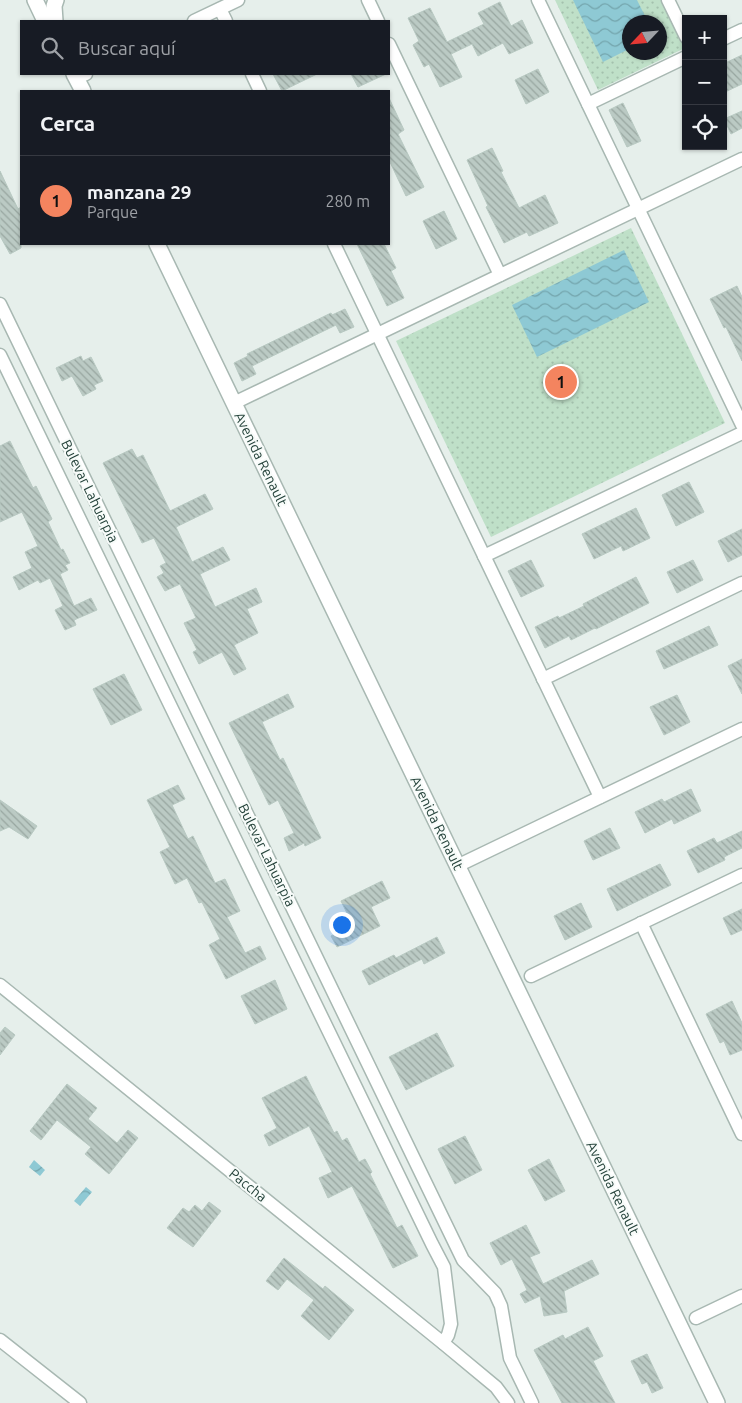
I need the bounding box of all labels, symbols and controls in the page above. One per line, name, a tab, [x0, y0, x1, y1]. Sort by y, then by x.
north arrow	[622, 15, 667, 60]
map controls	[682, 15, 727, 150]
button: +	[682, 15, 727, 60]
search box	[20, 20, 390, 75]
icon: search	[38, 34, 66, 62]
text: Buscar aquí	[78, 37, 176, 59]
button: −	[682, 60, 727, 105]
button: locate	[682, 105, 727, 150]
text: Cerca	[40, 111, 95, 135]
text: manzana 29	[87, 181, 192, 203]
text: 1	[51, 192, 61, 210]
text: 280 m	[325, 192, 370, 210]
text: Parque	[87, 203, 138, 221]
pin: 1	[545, 363, 577, 401]
street label: Avenida Renault	[231, 410, 291, 509]
street label: Bulevar Lahuarpia	[58, 437, 122, 545]
street label: Avenida Renault	[407, 774, 467, 873]
street label: Bulevar Lahuarpia	[235, 801, 299, 909]
your location	[329, 912, 355, 938]
street label: Avenida Renault	[583, 1139, 643, 1238]
street label: Paccha	[226, 1165, 270, 1205]

